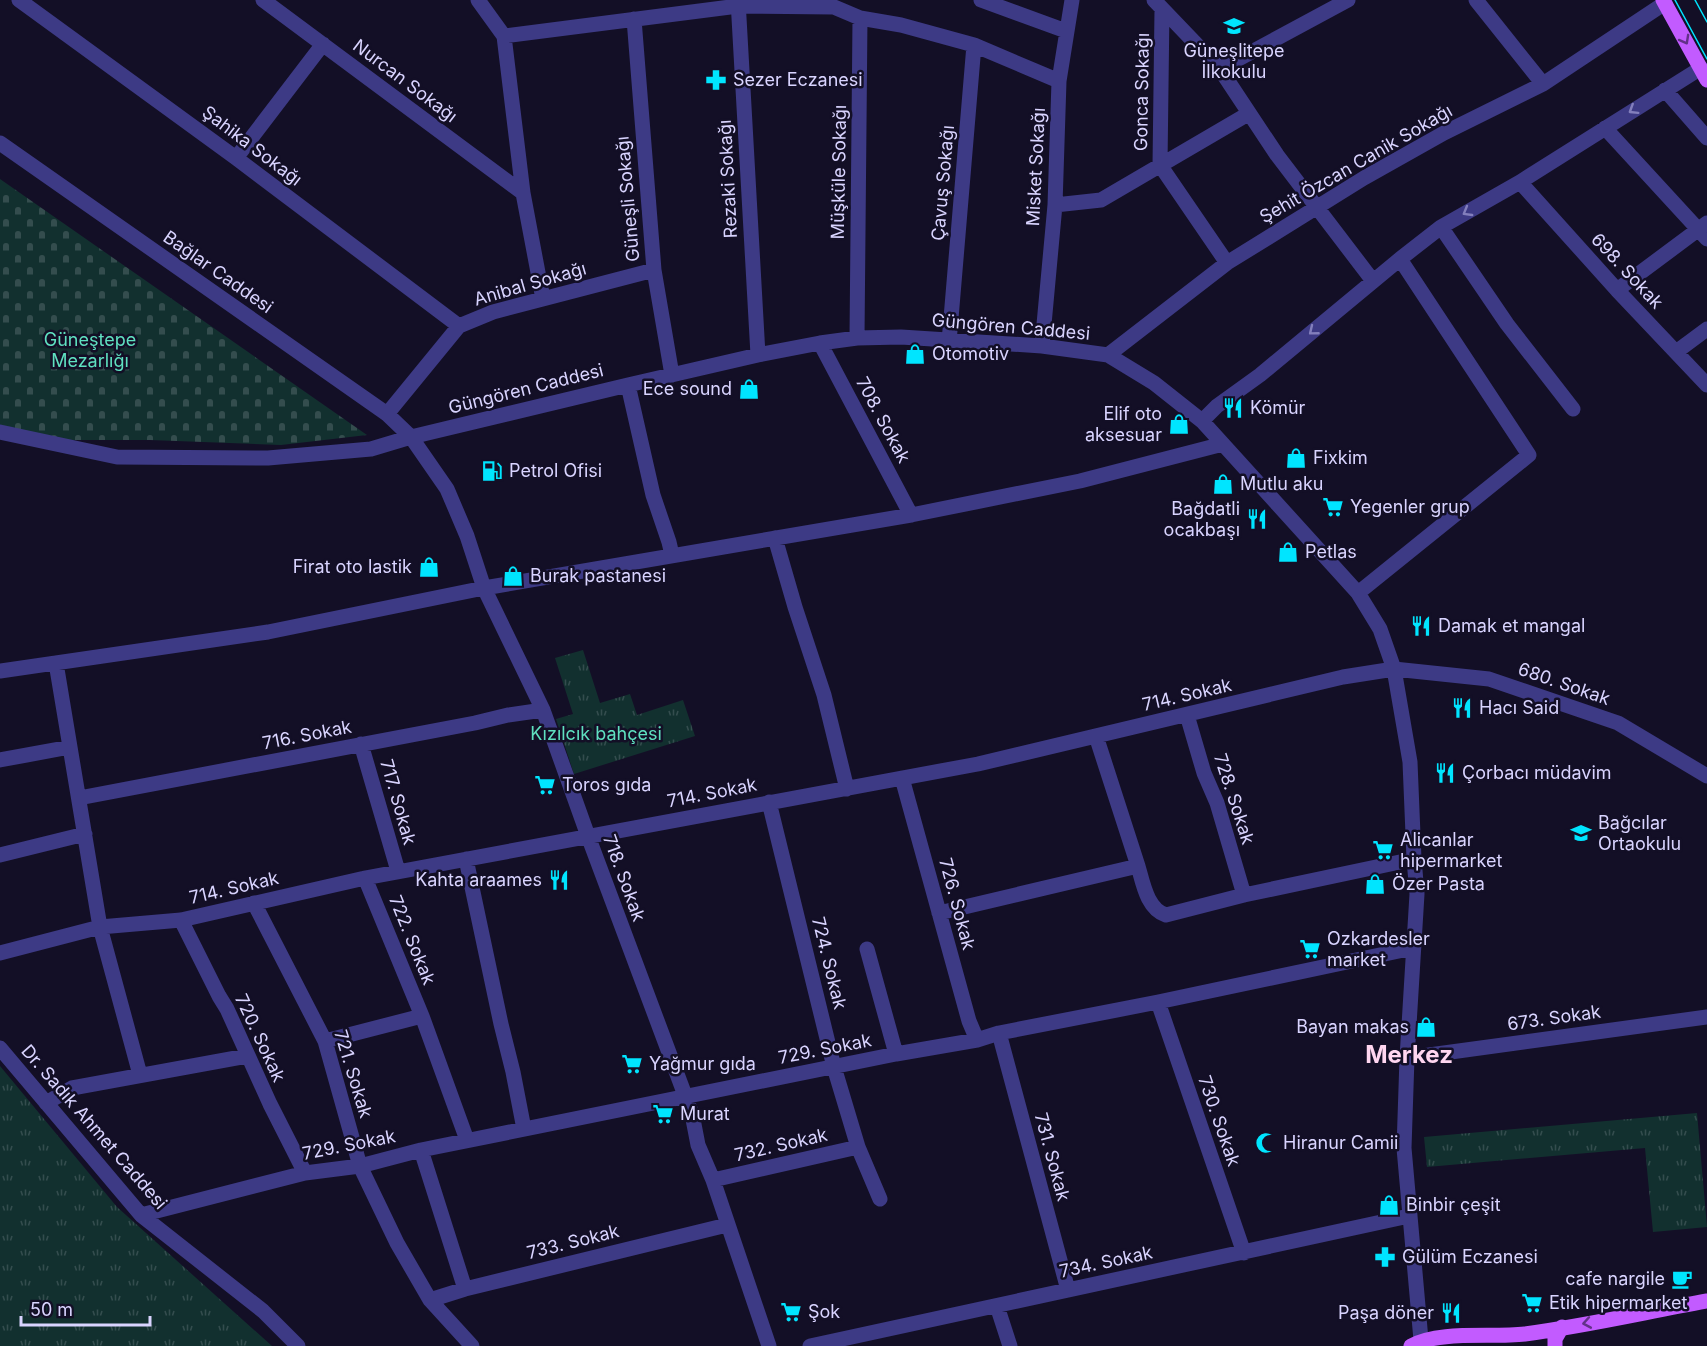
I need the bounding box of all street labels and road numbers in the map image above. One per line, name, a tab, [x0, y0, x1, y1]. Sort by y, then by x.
street label: Gonca Sokağı	[1130, 33, 1153, 151]
street label: Nurcan Sokağı	[349, 35, 461, 127]
street label: Şehit Özcan Canik Sokağı	[1255, 99, 1456, 227]
street label: Şahika Sokağı	[198, 101, 306, 190]
street label: Müşküle Sokağı	[827, 105, 850, 239]
street label: Misket Sokağı	[1022, 107, 1049, 227]
street label: Rezaki Sokağı	[714, 119, 741, 239]
street label: Çavuş Sokağı	[927, 124, 958, 242]
street label: Güneşli Sokağı	[612, 135, 643, 263]
street label: Bağlar Caddesi	[159, 226, 277, 317]
street label: 698. Sokak	[1587, 229, 1668, 313]
street label: Anibal Sokağı	[471, 257, 588, 310]
street label: Güngören Caddesi	[931, 309, 1091, 344]
street label: Güngören Caddesi	[446, 359, 605, 418]
street label: 708. Sokak	[852, 373, 915, 466]
street label: 680. Sokak	[1516, 658, 1613, 709]
street label: 714. Sokak	[1140, 674, 1234, 715]
street label: 716. Sokak	[260, 716, 353, 753]
street label: 728. Sokak	[1210, 751, 1259, 847]
street label: 717. Sokak	[376, 757, 421, 847]
street label: 714. Sokak	[665, 773, 759, 811]
street label: 718. Sokak	[599, 832, 650, 924]
street label: 726. Sokak	[935, 856, 980, 952]
street label: 714. Sokak	[187, 867, 281, 908]
street label: 722. Sokak	[385, 892, 440, 988]
street label: 724. Sokak	[808, 915, 851, 1011]
street label: 720. Sokak	[231, 991, 290, 1085]
street label: 673. Sokak	[1506, 1001, 1602, 1034]
street label: 721. Sokak	[330, 1027, 377, 1121]
street label: 729. Sokak	[777, 1029, 873, 1068]
street label: Dr. Sadık Ahmet Caddesi	[17, 1040, 171, 1213]
street label: 730. Sokak	[1194, 1073, 1245, 1169]
street label: 731. Sokak	[1031, 1110, 1074, 1204]
street label: 732. Sokak	[733, 1124, 829, 1165]
street label: 729. Sokak	[301, 1125, 397, 1164]
street label: 733. Sokak	[525, 1220, 621, 1263]
street label: 734. Sokak	[1058, 1241, 1154, 1282]

